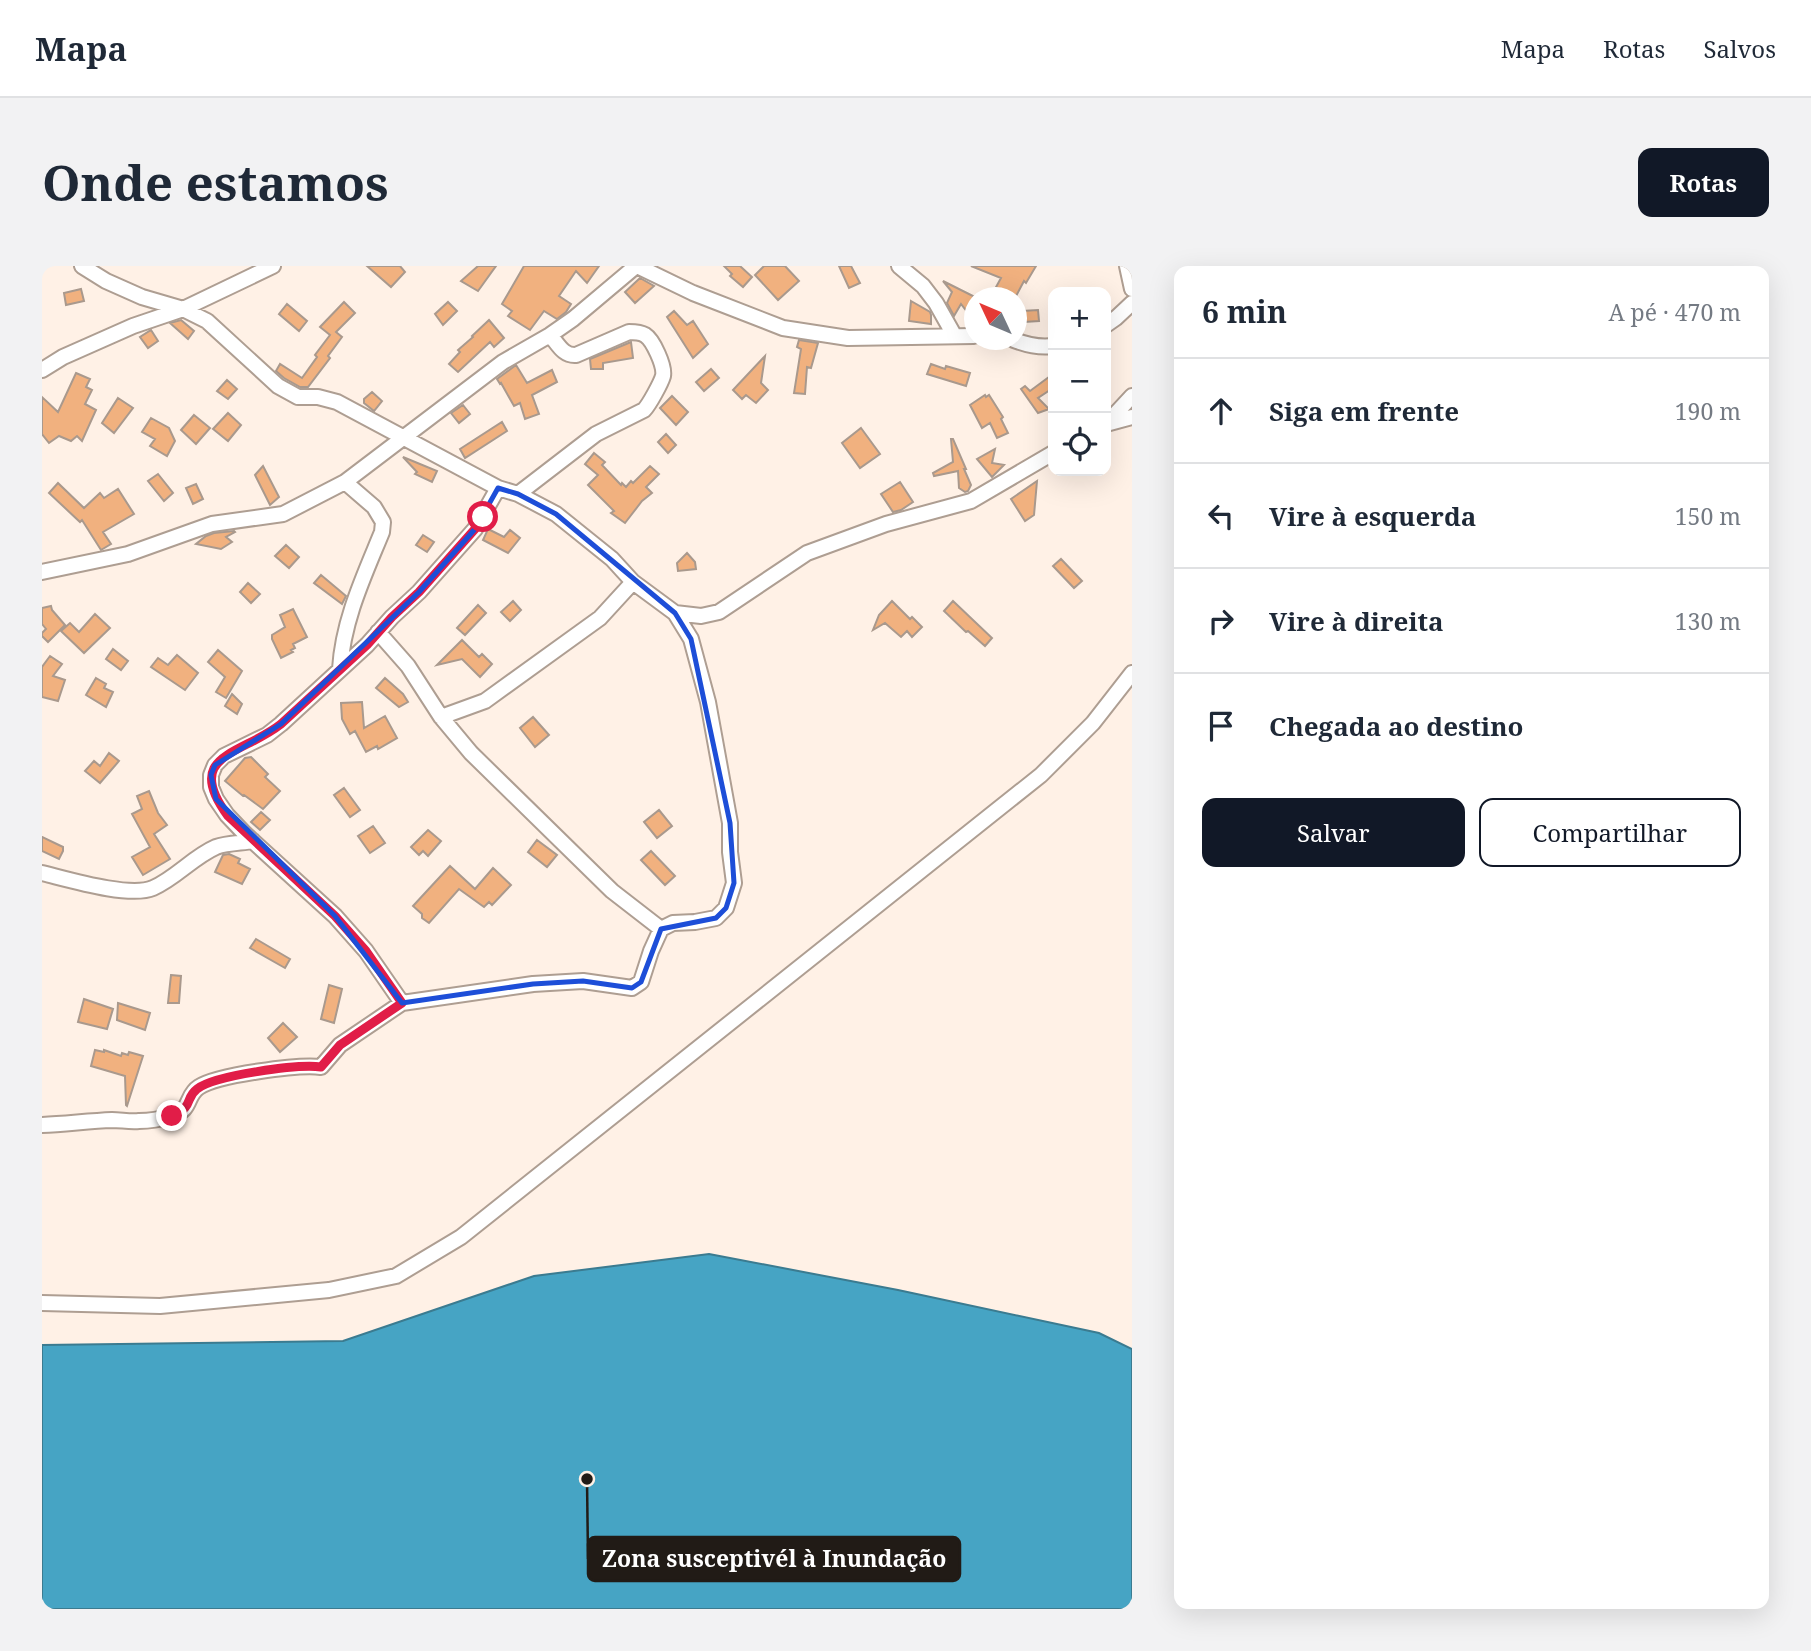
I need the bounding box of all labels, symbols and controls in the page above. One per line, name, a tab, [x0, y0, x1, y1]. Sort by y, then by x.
text: Mapa	[35, 26, 127, 71]
text: Mapa	[1501, 32, 1565, 65]
text: Rotas	[1603, 32, 1665, 65]
text: Salvos	[1703, 32, 1776, 65]
button: Rotas	[1638, 148, 1769, 217]
text: Onde estamos	[42, 149, 389, 215]
north arrow	[964, 287, 1027, 350]
map controls	[1048, 287, 1111, 476]
button: +	[1048, 287, 1111, 350]
text: 6 min	[1202, 291, 1287, 332]
text: A pé · 470 m	[1608, 296, 1741, 328]
button: −	[1048, 350, 1111, 413]
icon: ahead	[1202, 392, 1240, 430]
text: Siga em frente	[1269, 393, 1459, 429]
text: 190 m	[1675, 395, 1741, 427]
button: locate	[1048, 413, 1111, 476]
icon: left	[1202, 497, 1240, 535]
text: Vire à esquerda	[1269, 498, 1476, 534]
text: 150 m	[1675, 500, 1741, 532]
route start	[467, 501, 498, 532]
icon: right	[1202, 602, 1240, 640]
text: Vire à direita	[1269, 603, 1444, 639]
text: 130 m	[1675, 605, 1741, 637]
icon: arrive	[1202, 707, 1240, 745]
text: Chegada ao destino	[1269, 708, 1524, 744]
button: Salvar	[1202, 798, 1465, 867]
button: Compartilhar	[1479, 798, 1741, 867]
route end	[156, 1100, 187, 1131]
callout: Zona susceptivél à Inundação	[588, 1537, 960, 1581]
text: Zona susceptivél à Inundação	[602, 1542, 946, 1574]

